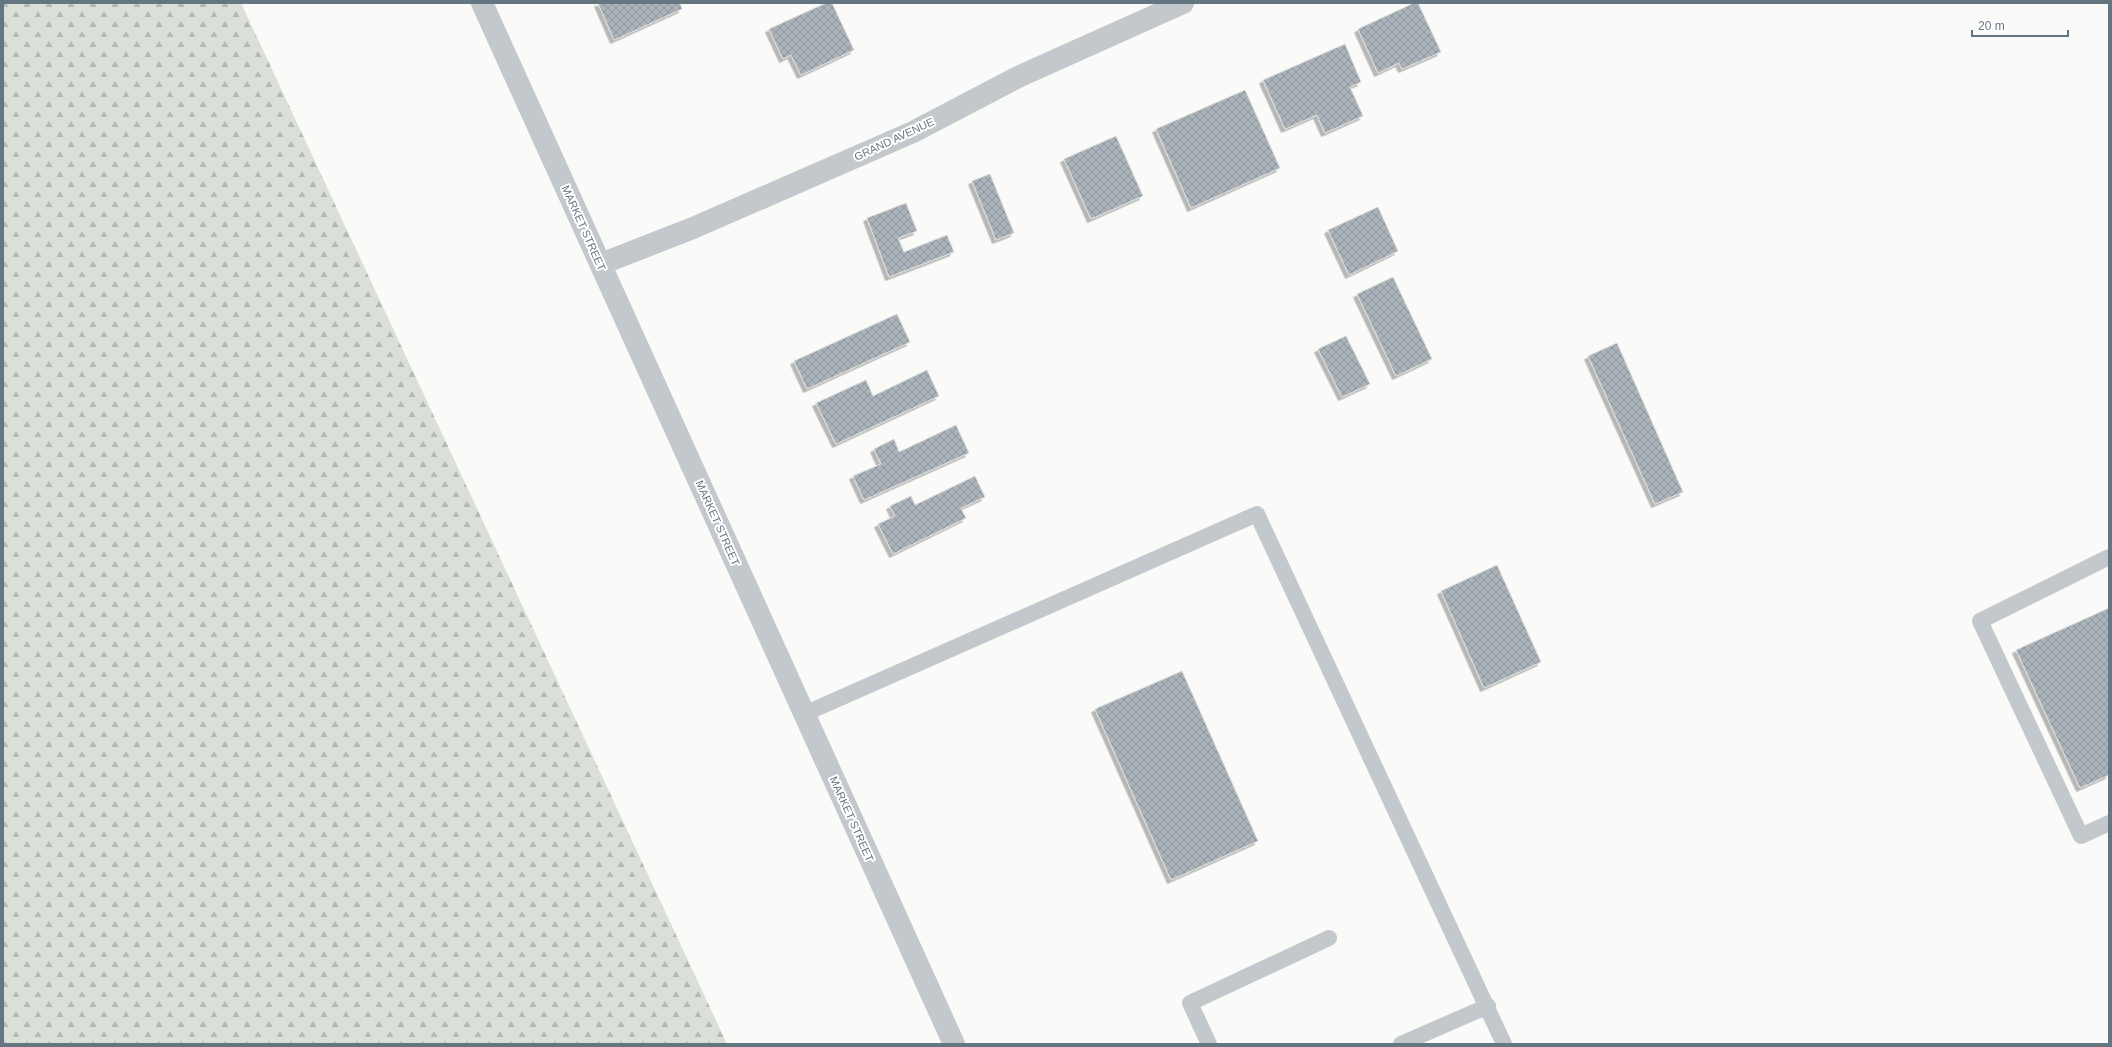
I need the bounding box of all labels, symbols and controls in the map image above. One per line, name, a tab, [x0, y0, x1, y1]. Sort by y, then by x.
scale bar	[1972, 12, 2068, 38]
text: 20 m	[1978, 19, 2005, 33]
street label: GRAND AVENUE	[852, 115, 936, 163]
street label: MARKET STREET	[560, 183, 608, 273]
street label: MARKET STREET	[694, 478, 742, 568]
street label: MARKET STREET	[828, 774, 876, 864]

